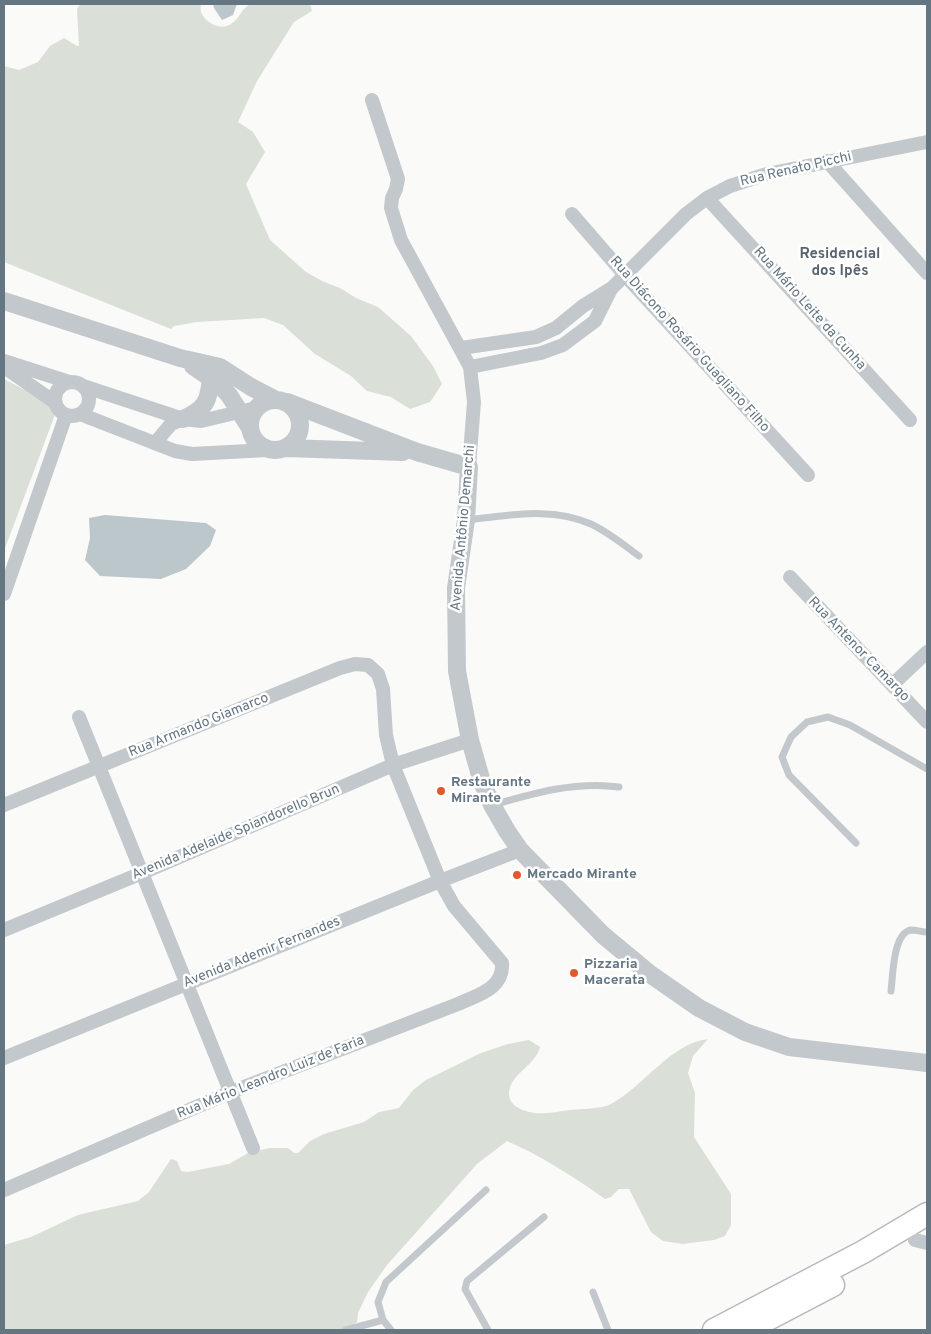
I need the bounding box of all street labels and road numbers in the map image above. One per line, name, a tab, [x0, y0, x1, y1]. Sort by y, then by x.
street label: Rua Renato Picchi	[739, 149, 853, 191]
street label: Rua Mário Leite da Cunha	[749, 244, 869, 374]
street label: Rua Diácono Rosário Guagliano Filho	[606, 254, 772, 436]
street label: Avenida Antônio Demarchi	[448, 444, 480, 612]
street label: Rua Antenor Camargo	[804, 594, 912, 706]
street label: Rua Armando Giamarco	[127, 690, 271, 762]
street label: Avenida Adelaide Spiandorello Brun	[130, 781, 342, 885]
street label: Avenida Ademir Fernandes	[181, 914, 343, 992]
street label: Rua Mário Leandro Luiz de Faria	[175, 1033, 367, 1123]

